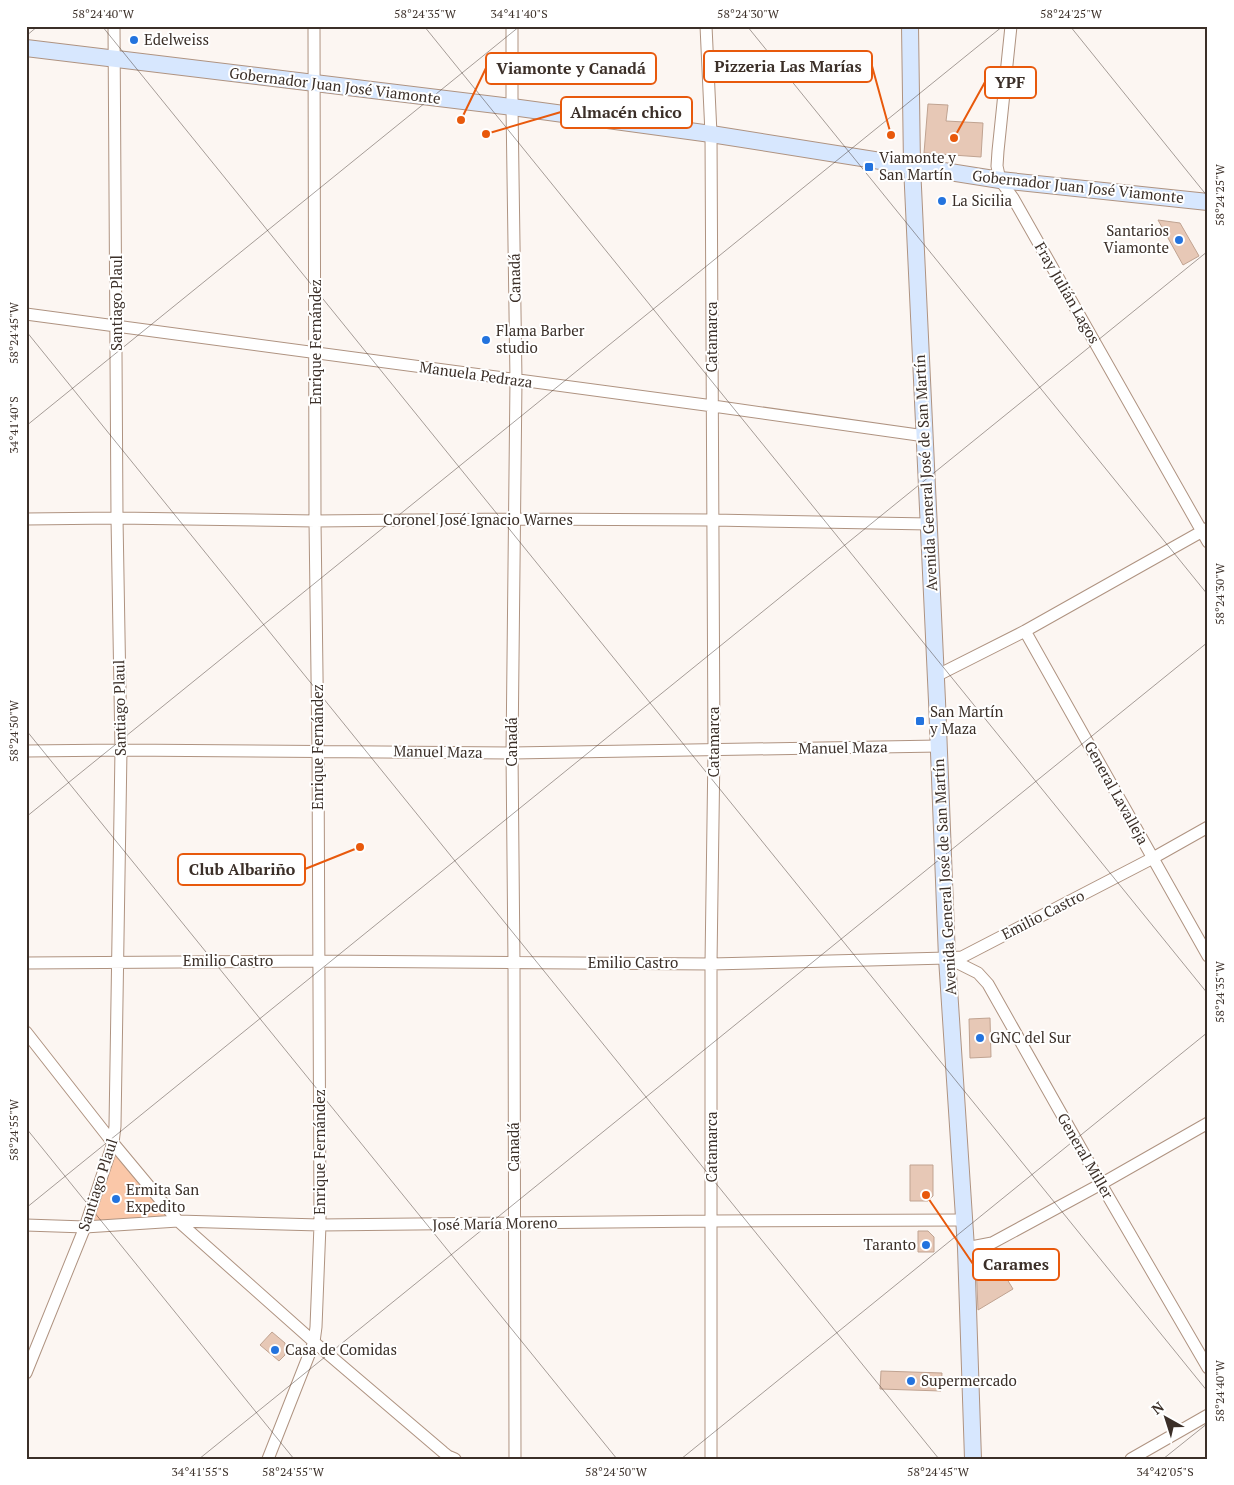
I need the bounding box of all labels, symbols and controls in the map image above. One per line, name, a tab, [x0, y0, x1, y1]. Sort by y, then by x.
text: 58°24'40"W	[72, 6, 135, 21]
text: 58°24'35"W	[394, 6, 457, 21]
text: 34°41'40"S	[490, 6, 548, 21]
text: 58°24'30"W	[717, 6, 780, 21]
text: 58°24'25"W	[1040, 6, 1103, 21]
place label: Edelweiss	[144, 29, 209, 49]
marker: Edelweiss	[128, 34, 140, 46]
callout: Pizzeria Las Marías	[704, 51, 872, 82]
callout: Viamonte y Canadá	[486, 53, 656, 84]
text: Pizzeria Las Marías	[714, 55, 862, 77]
text: Viamonte y Canadá	[496, 57, 646, 79]
street label: Gobernador Juan José Viamonte	[228, 62, 442, 108]
callout: YPF	[985, 67, 1036, 98]
text: YPF	[995, 71, 1025, 93]
callout: Almacén chico	[561, 97, 692, 128]
text: Almacén chico	[570, 101, 682, 123]
place label: Viamonte y San Martín	[879, 147, 956, 184]
marker: Viamonte y San Martín	[863, 161, 875, 173]
text: 58°24'25"W	[1212, 163, 1227, 226]
street label: Gobernador Juan José Viamonte	[971, 165, 1185, 207]
place label: La Sicilia	[952, 190, 1013, 210]
marker: La Sicilia	[936, 195, 948, 207]
place label: Santarios Viamonte	[1103, 220, 1169, 257]
marker: Santarios Viamonte	[1173, 234, 1185, 246]
street label: Fray Julián Lagos	[1031, 238, 1105, 347]
street label: Canadá	[504, 253, 524, 303]
street label: Santiago Plaul	[106, 255, 126, 351]
street label: Enrique Fernández	[305, 279, 325, 405]
text: 58°24'45"W	[6, 301, 21, 364]
street label: Catamarca	[701, 301, 721, 373]
place label: Flama Barber studio	[496, 320, 585, 357]
marker: Flama Barber studio	[480, 334, 492, 346]
street label: Avenida General José de San Martín	[909, 354, 941, 592]
street label: Manuela Pedraza	[418, 356, 534, 392]
text: 34°41'40"S	[6, 396, 21, 454]
street label: Coronel José Ignacio Warnes	[383, 509, 573, 529]
text: 58°24'30"W	[1212, 562, 1227, 625]
street label: Santiago Plaul	[108, 660, 130, 756]
street label: Enrique Fernández	[307, 684, 327, 810]
text: 58°24'50"W	[6, 699, 21, 762]
place label: San Martín y Maza	[929, 701, 1004, 738]
street label: Catamarca	[703, 706, 723, 778]
marker: San Martín y Maza	[914, 715, 926, 727]
street label: Canadá	[501, 717, 521, 767]
street label: Manuel Maza	[798, 736, 888, 758]
street label: General Lavalleja	[1080, 737, 1154, 848]
street label: Manuel Maza	[393, 740, 483, 762]
street label: Avenida General José de San Martín	[928, 758, 960, 996]
callout: Club Albariño	[178, 854, 305, 885]
text: Club Albariño	[189, 858, 296, 880]
street label: Emilio Castro	[998, 885, 1087, 944]
street label: Emilio Castro	[183, 950, 273, 970]
street label: Emilio Castro	[588, 952, 678, 972]
text: 58°24'35"W	[1212, 960, 1227, 1023]
place label: GNC del Sur	[990, 1027, 1071, 1047]
marker: GNC del Sur	[974, 1032, 986, 1044]
street label: Enrique Fernández	[309, 1089, 329, 1215]
text: 58°24'55"W	[6, 1098, 21, 1161]
street label: General Miller	[1053, 1109, 1119, 1202]
street label: Catamarca	[701, 1111, 721, 1183]
street label: Canadá	[503, 1122, 523, 1172]
street label: Santiago Plaul	[73, 1136, 121, 1234]
place label: Ermita San Expedito	[126, 1179, 199, 1216]
marker: Ermita San Expedito	[110, 1193, 122, 1205]
street label: José María Moreno	[432, 1212, 558, 1234]
place label: Taranto	[863, 1234, 916, 1254]
marker: Taranto	[920, 1239, 932, 1251]
callout: Carames	[973, 1249, 1059, 1280]
text: Carames	[983, 1253, 1049, 1275]
place label: Casa de Comidas	[285, 1339, 397, 1359]
marker: Casa de Comidas	[269, 1344, 281, 1356]
text: 58°24'40"W	[1212, 1359, 1227, 1422]
place label: Supermercado	[921, 1370, 1017, 1390]
marker: Supermercado	[905, 1375, 917, 1387]
north arrow	[1142, 1392, 1192, 1442]
text: N	[1147, 1397, 1168, 1418]
text: 34°41'55"S	[171, 1464, 229, 1479]
text: 58°24'55"W	[262, 1464, 325, 1479]
text: 58°24'50"W	[585, 1464, 648, 1479]
text: 58°24'45"W	[907, 1464, 970, 1479]
text: 34°42'05"S	[1136, 1464, 1194, 1479]

